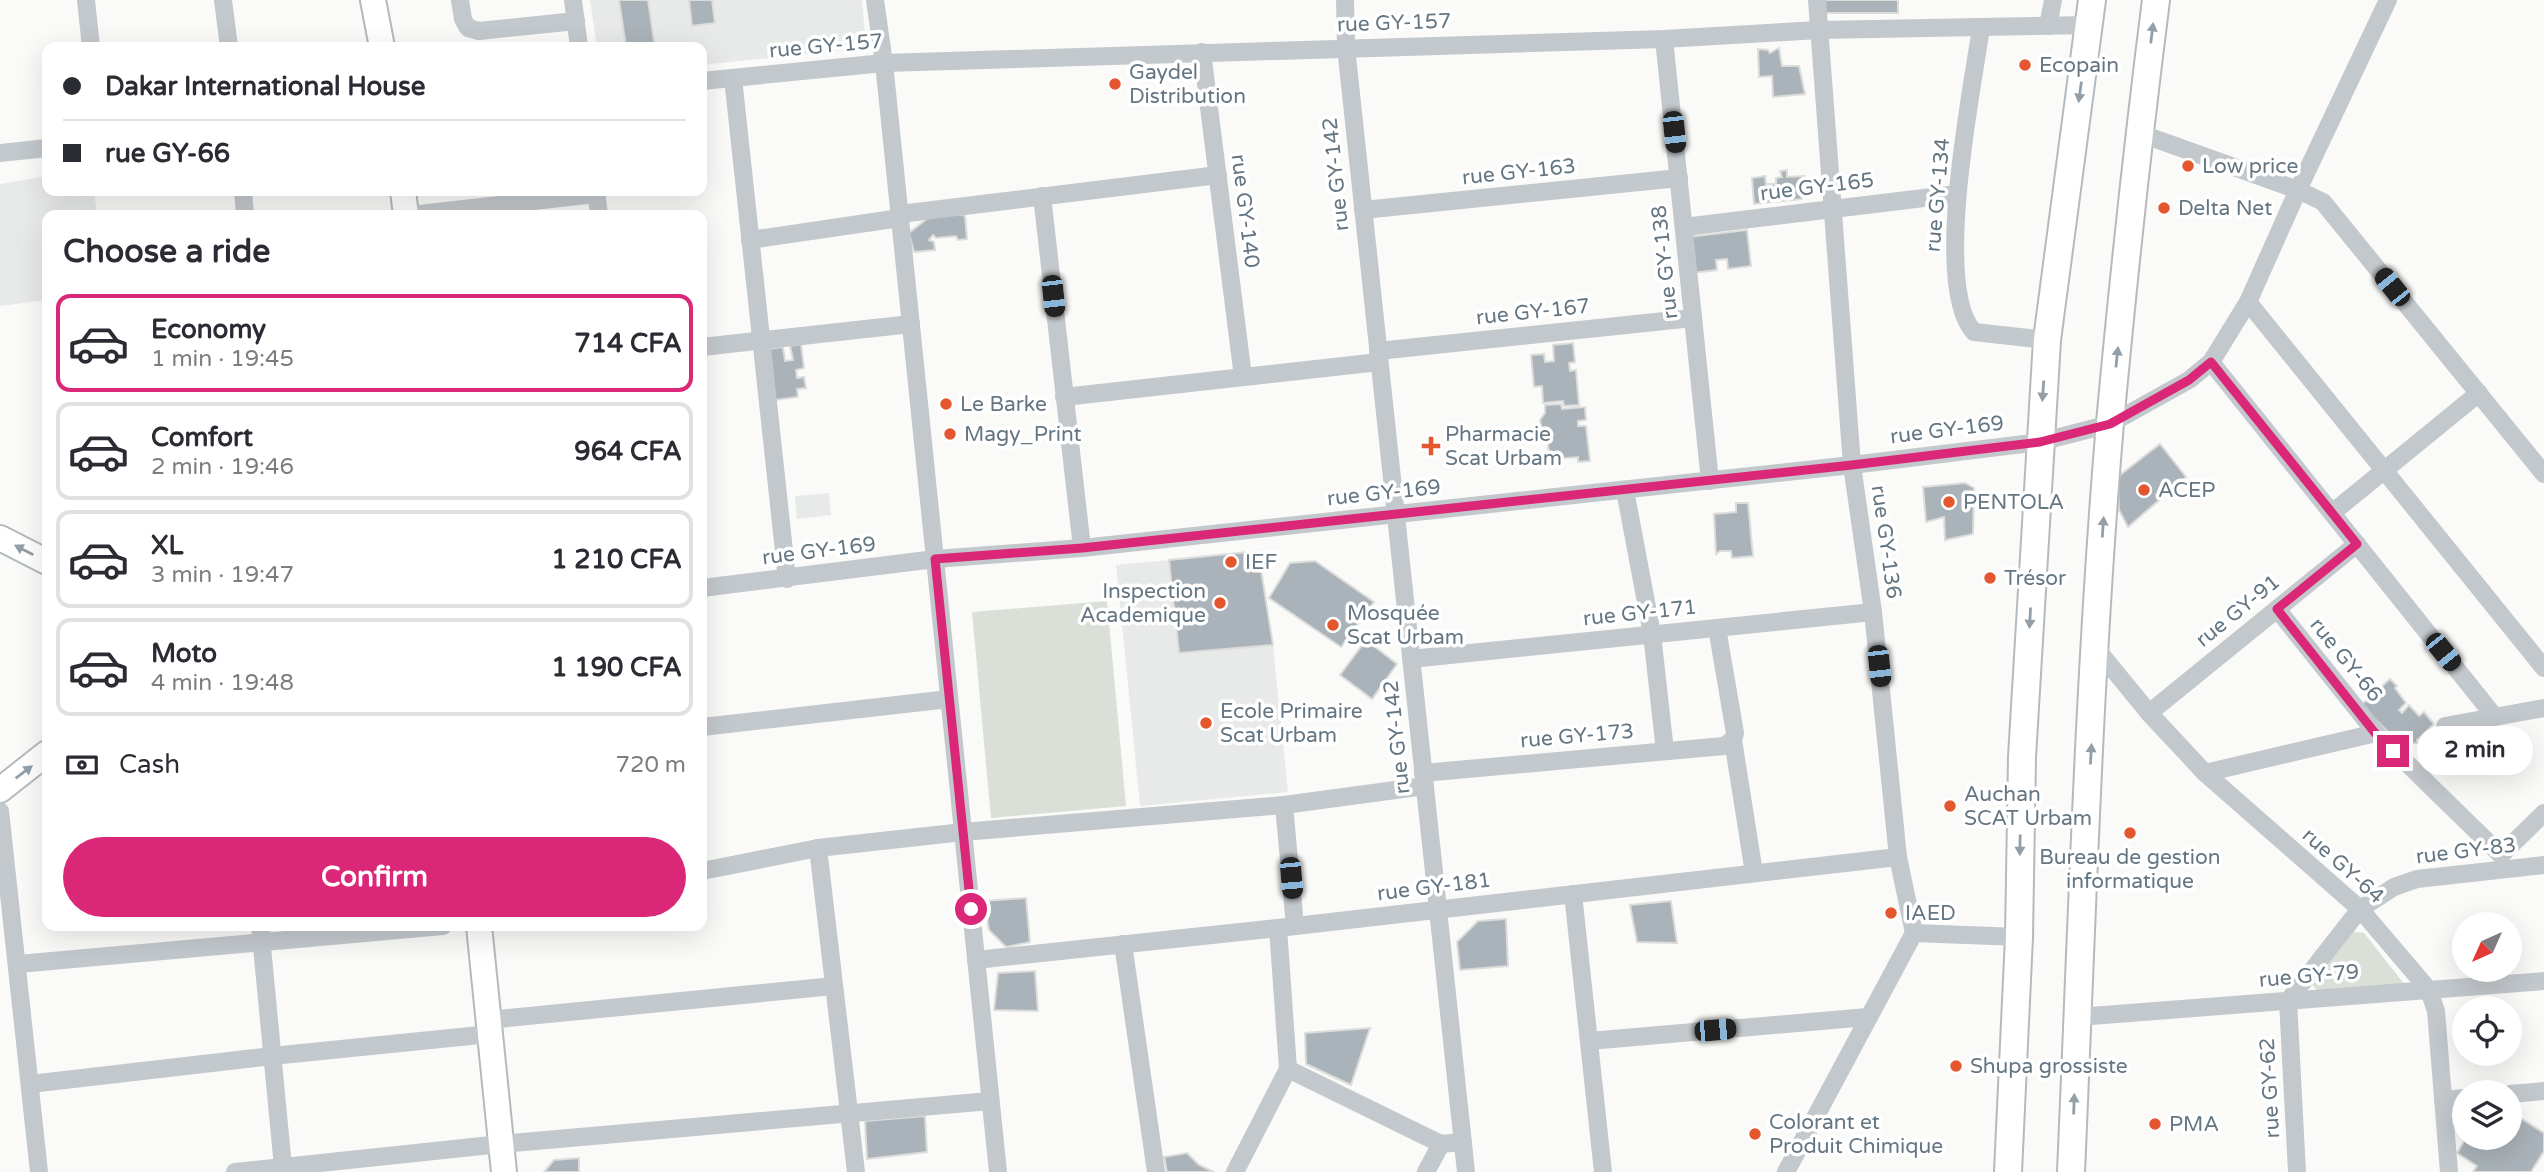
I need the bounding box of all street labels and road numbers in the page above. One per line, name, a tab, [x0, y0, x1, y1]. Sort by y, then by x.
street label: rue GY-157	[1336, 9, 1452, 37]
street label: rue GY-157	[768, 29, 884, 63]
street label: rue GY-142	[1318, 116, 1354, 232]
street label: rue GY-134	[1921, 137, 1955, 253]
street label: rue GY-140	[1226, 153, 1264, 269]
street label: rue GY-163	[1461, 154, 1577, 190]
street label: rue GY-165	[1759, 168, 1875, 206]
street label: rue GY-138	[1647, 204, 1683, 320]
street label: rue GY-167	[1475, 294, 1591, 330]
street label: rue GY-169	[1889, 411, 2005, 449]
street label: rue GY-169	[1326, 475, 1442, 511]
street label: rue GY-136	[1866, 484, 1906, 600]
street label: rue GY-169	[761, 532, 877, 570]
street label: rue GY-91	[2191, 569, 2285, 653]
street label: rue GY-171	[1582, 595, 1698, 631]
street label: rue GY-66	[2304, 613, 2388, 707]
street label: rue GY-142	[1379, 679, 1415, 795]
street label: rue GY-173	[1519, 719, 1635, 753]
street label: rue GY-64	[2297, 823, 2389, 909]
street label: rue GY-83	[2414, 832, 2518, 870]
street label: rue GY-181	[1376, 868, 1492, 906]
street label: rue GY-79	[2258, 959, 2360, 993]
street label: rue GY-62	[2255, 1037, 2285, 1139]

